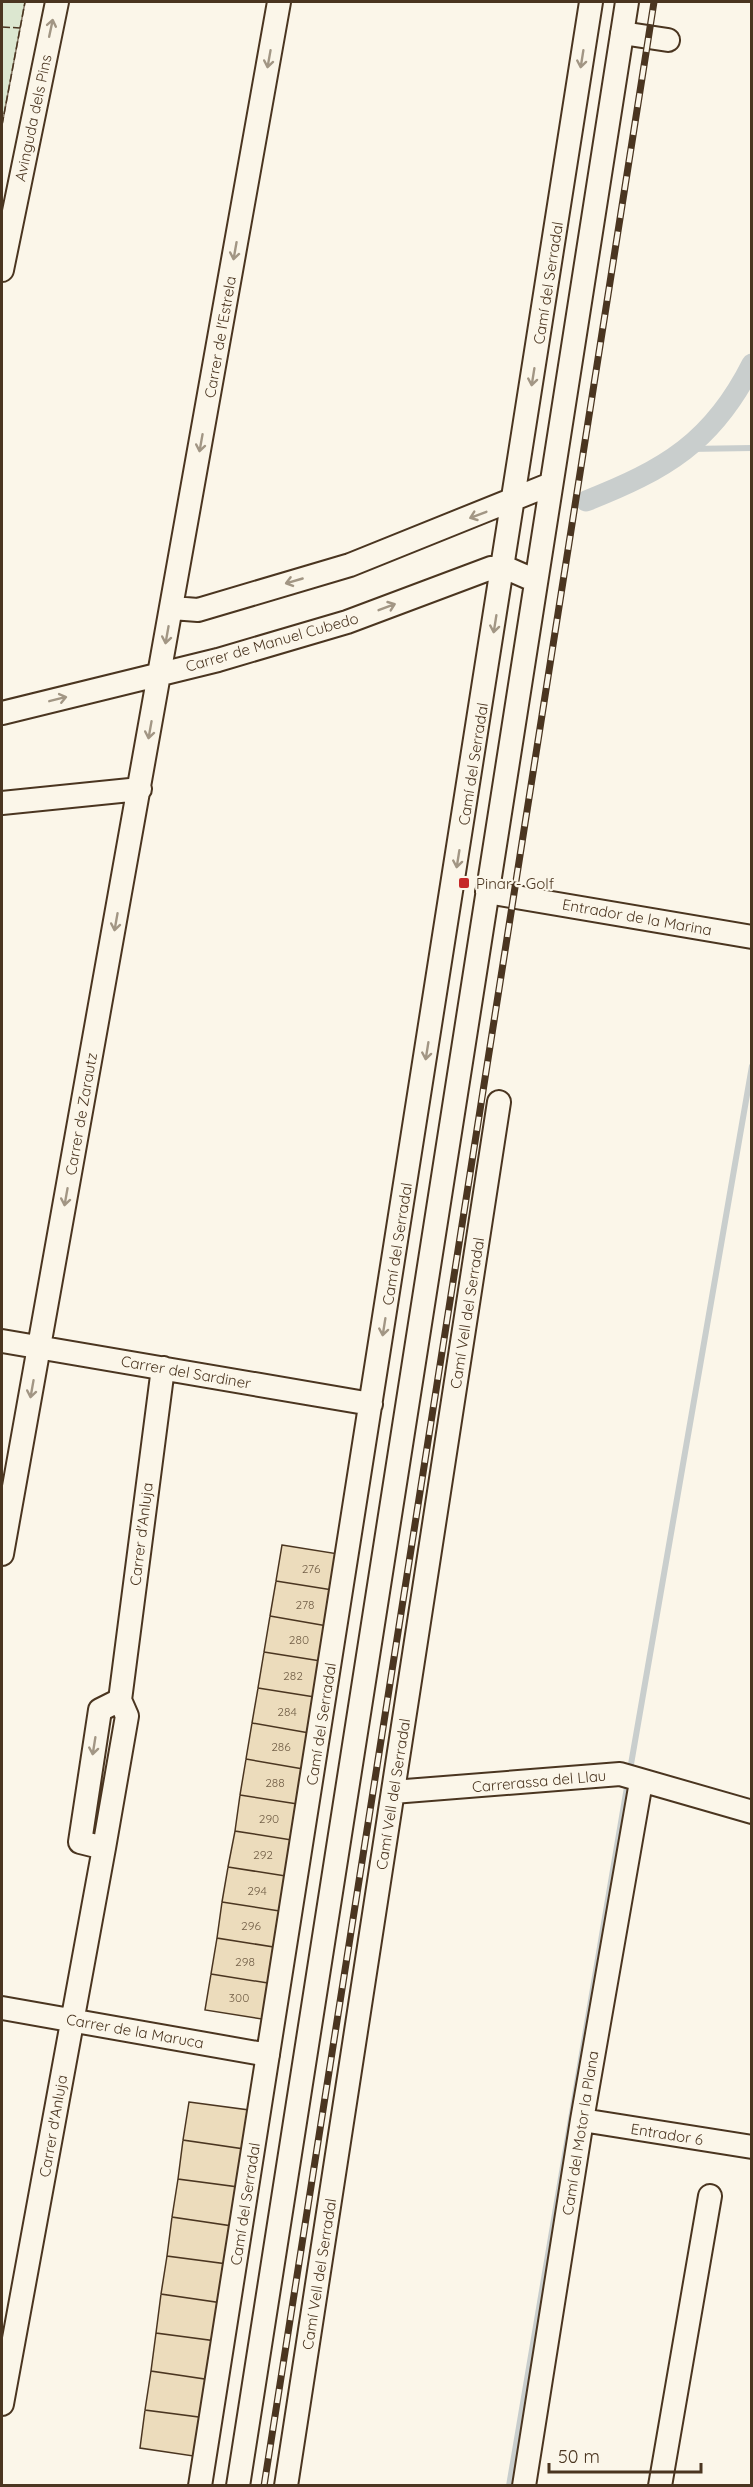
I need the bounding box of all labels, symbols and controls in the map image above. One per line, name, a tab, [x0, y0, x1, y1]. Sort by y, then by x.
one-way arrow	[46, 19, 58, 38]
one-way arrow	[263, 49, 274, 68]
one-way arrow	[577, 49, 588, 69]
street label: Avinguda dels Pins	[10, 53, 56, 183]
street label: Camí del Serradal	[529, 220, 567, 346]
one-way arrow	[229, 241, 240, 260]
street label: Carrer de l'Estrela	[200, 275, 240, 399]
one-way arrow	[528, 366, 539, 386]
one-way arrow	[195, 433, 206, 452]
one-way arrow	[469, 510, 487, 521]
one-way arrow	[285, 576, 304, 587]
one-way arrow	[378, 601, 396, 612]
street label: Carrer de Manuel Cubedo	[183, 608, 361, 676]
one-way arrow	[489, 614, 500, 634]
one-way arrow	[161, 625, 172, 644]
one-way arrow	[48, 692, 67, 704]
street label: Camí del Serradal	[454, 701, 492, 827]
one-way arrow	[144, 720, 155, 740]
one-way arrow	[452, 848, 463, 868]
place label: Pinar - Golf	[476, 874, 555, 893]
marker: Pinar - Golf	[457, 876, 471, 890]
street label: Entrador de la Marina	[561, 894, 713, 940]
one-way arrow	[110, 912, 121, 932]
one-way arrow	[421, 1041, 432, 1060]
street label: Carrer de Zarautz	[61, 1051, 101, 1177]
street label: Camí del Serradal	[378, 1181, 416, 1307]
one-way arrow	[60, 1187, 71, 1206]
street label: Camí Vell del Serradal	[446, 1236, 488, 1390]
one-way arrow	[378, 1316, 389, 1336]
street label: Carrer del Sardiner	[119, 1351, 253, 1393]
one-way arrow	[26, 1378, 37, 1398]
street label: Carrer d'Anluja	[125, 1481, 157, 1587]
house number: 276	[302, 1561, 321, 1576]
house number: 278	[295, 1597, 315, 1612]
house number: 280	[289, 1632, 309, 1647]
street label: Camí del Serradal	[302, 1661, 340, 1787]
house number: 282	[283, 1668, 303, 1683]
house number: 284	[277, 1704, 297, 1719]
street label: Camí Vell del Serradal	[372, 1717, 414, 1871]
one-way arrow	[89, 1735, 100, 1755]
house number: 286	[271, 1739, 291, 1754]
street label: Carrerassa del Llau	[471, 1766, 607, 1796]
house number: 288	[265, 1775, 285, 1790]
house number: 290	[259, 1811, 279, 1826]
house number: 292	[253, 1847, 273, 1862]
house number: 294	[247, 1883, 267, 1898]
house number: 296	[241, 1918, 261, 1933]
house number: 298	[235, 1954, 255, 1969]
house number: 300	[229, 1990, 249, 2005]
street label: Carrer de la Maruca	[65, 2010, 205, 2052]
street label: Camí del Motor la Plana	[558, 2049, 602, 2217]
street label: Carrer d'Anluja	[35, 2073, 71, 2179]
street label: Entrador 6	[629, 2119, 705, 2149]
street label: Camí del Serradal	[226, 2141, 264, 2267]
street label: Camí Vell del Serradal	[298, 2197, 340, 2351]
scale bar	[549, 2436, 700, 2474]
text: 50 m	[558, 2445, 600, 2468]

